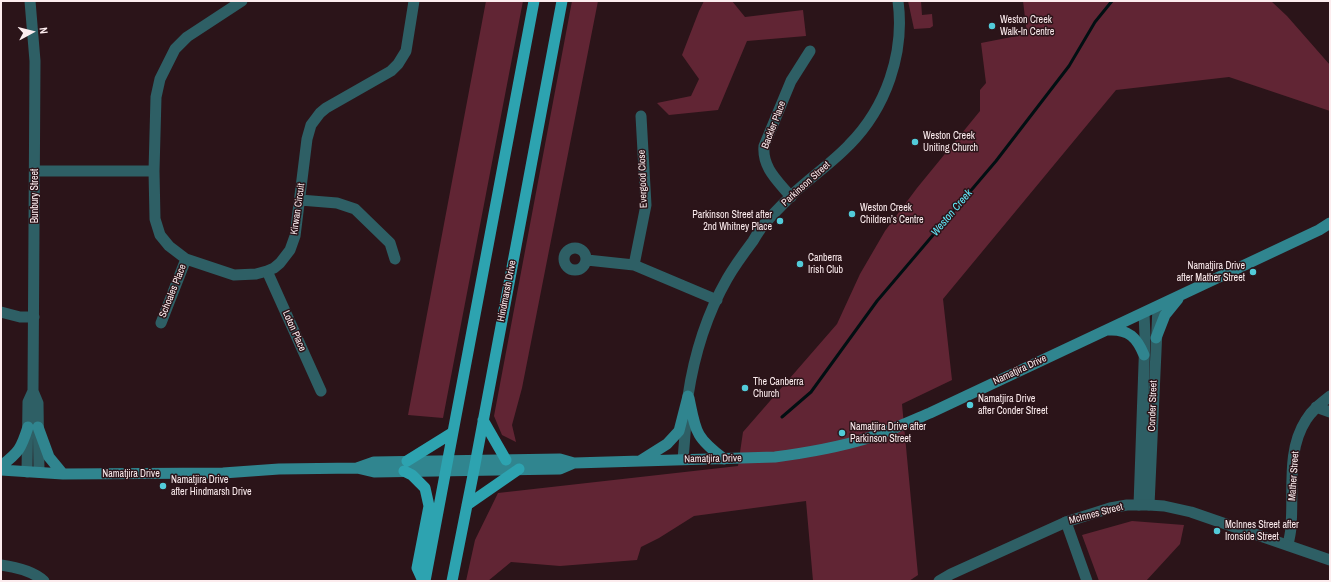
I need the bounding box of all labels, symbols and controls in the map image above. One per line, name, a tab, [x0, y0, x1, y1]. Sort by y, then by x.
north arrow	[12, 12, 52, 52]
place label: Weston Creek Walk-In Centre	[1000, 14, 1054, 38]
marker: Weston Creek Walk-In Centre	[987, 21, 997, 31]
text: N	[37, 26, 51, 35]
street label: Backler Place	[759, 99, 789, 151]
place label: Weston Creek Uniting Church	[923, 130, 978, 154]
marker: Weston Creek Uniting Church	[910, 137, 920, 147]
street label: Evergood Close	[636, 150, 650, 208]
street label: Parkinson Street	[779, 159, 833, 209]
street label: Bunbury Street	[29, 169, 41, 223]
street label: Kirwan Circuit	[288, 182, 308, 236]
water label: Weston Creek	[929, 187, 975, 239]
place label: Weston Creek Children’s Centre	[860, 202, 924, 226]
place label: Parkinson Street after 2nd Whitney Place	[692, 209, 772, 232]
marker: Weston Creek Children’s Centre	[847, 209, 857, 219]
marker: Parkinson Street after 2nd Whitney Place	[775, 216, 785, 226]
place label: Canberra Irish Club	[808, 252, 843, 276]
street label: Hindmarsh Drive	[495, 259, 519, 323]
marker: Canberra Irish Club	[795, 259, 805, 269]
place label: Namatjira Drive after Mather Street	[1177, 260, 1245, 284]
street label: Schoales Place	[157, 263, 189, 319]
marker: Namatjira Drive after Mather Street	[1248, 267, 1258, 277]
street label: Loton Place	[280, 309, 308, 353]
street label: Namatjira Drive	[991, 352, 1049, 388]
place label: The Canberra Church	[753, 376, 804, 400]
street label: Conder Street	[1146, 380, 1160, 432]
marker: The Canberra Church	[740, 383, 750, 393]
place label: Namatjira Drive after Conder Street	[978, 393, 1048, 416]
marker: Namatjira Drive after Conder Street	[965, 400, 975, 410]
place label: Namatjira Drive after Parkinson Street	[850, 421, 926, 444]
marker: Namatjira Drive after Parkinson Street	[837, 428, 847, 438]
street label: Mather Street	[1286, 451, 1302, 501]
street label: Namatjira Drive	[684, 452, 742, 466]
street label: Namatjira Drive	[102, 468, 160, 480]
place label: Namatjira Drive after Hindmarsh Drive	[171, 474, 252, 498]
marker: Namatjira Drive after Hindmarsh Drive	[158, 481, 168, 491]
street label: McInnes Street	[1068, 501, 1124, 527]
place label: McInnes Street after Ironside Street	[1225, 519, 1299, 542]
marker: McInnes Street after Ironside Street	[1212, 526, 1222, 536]

